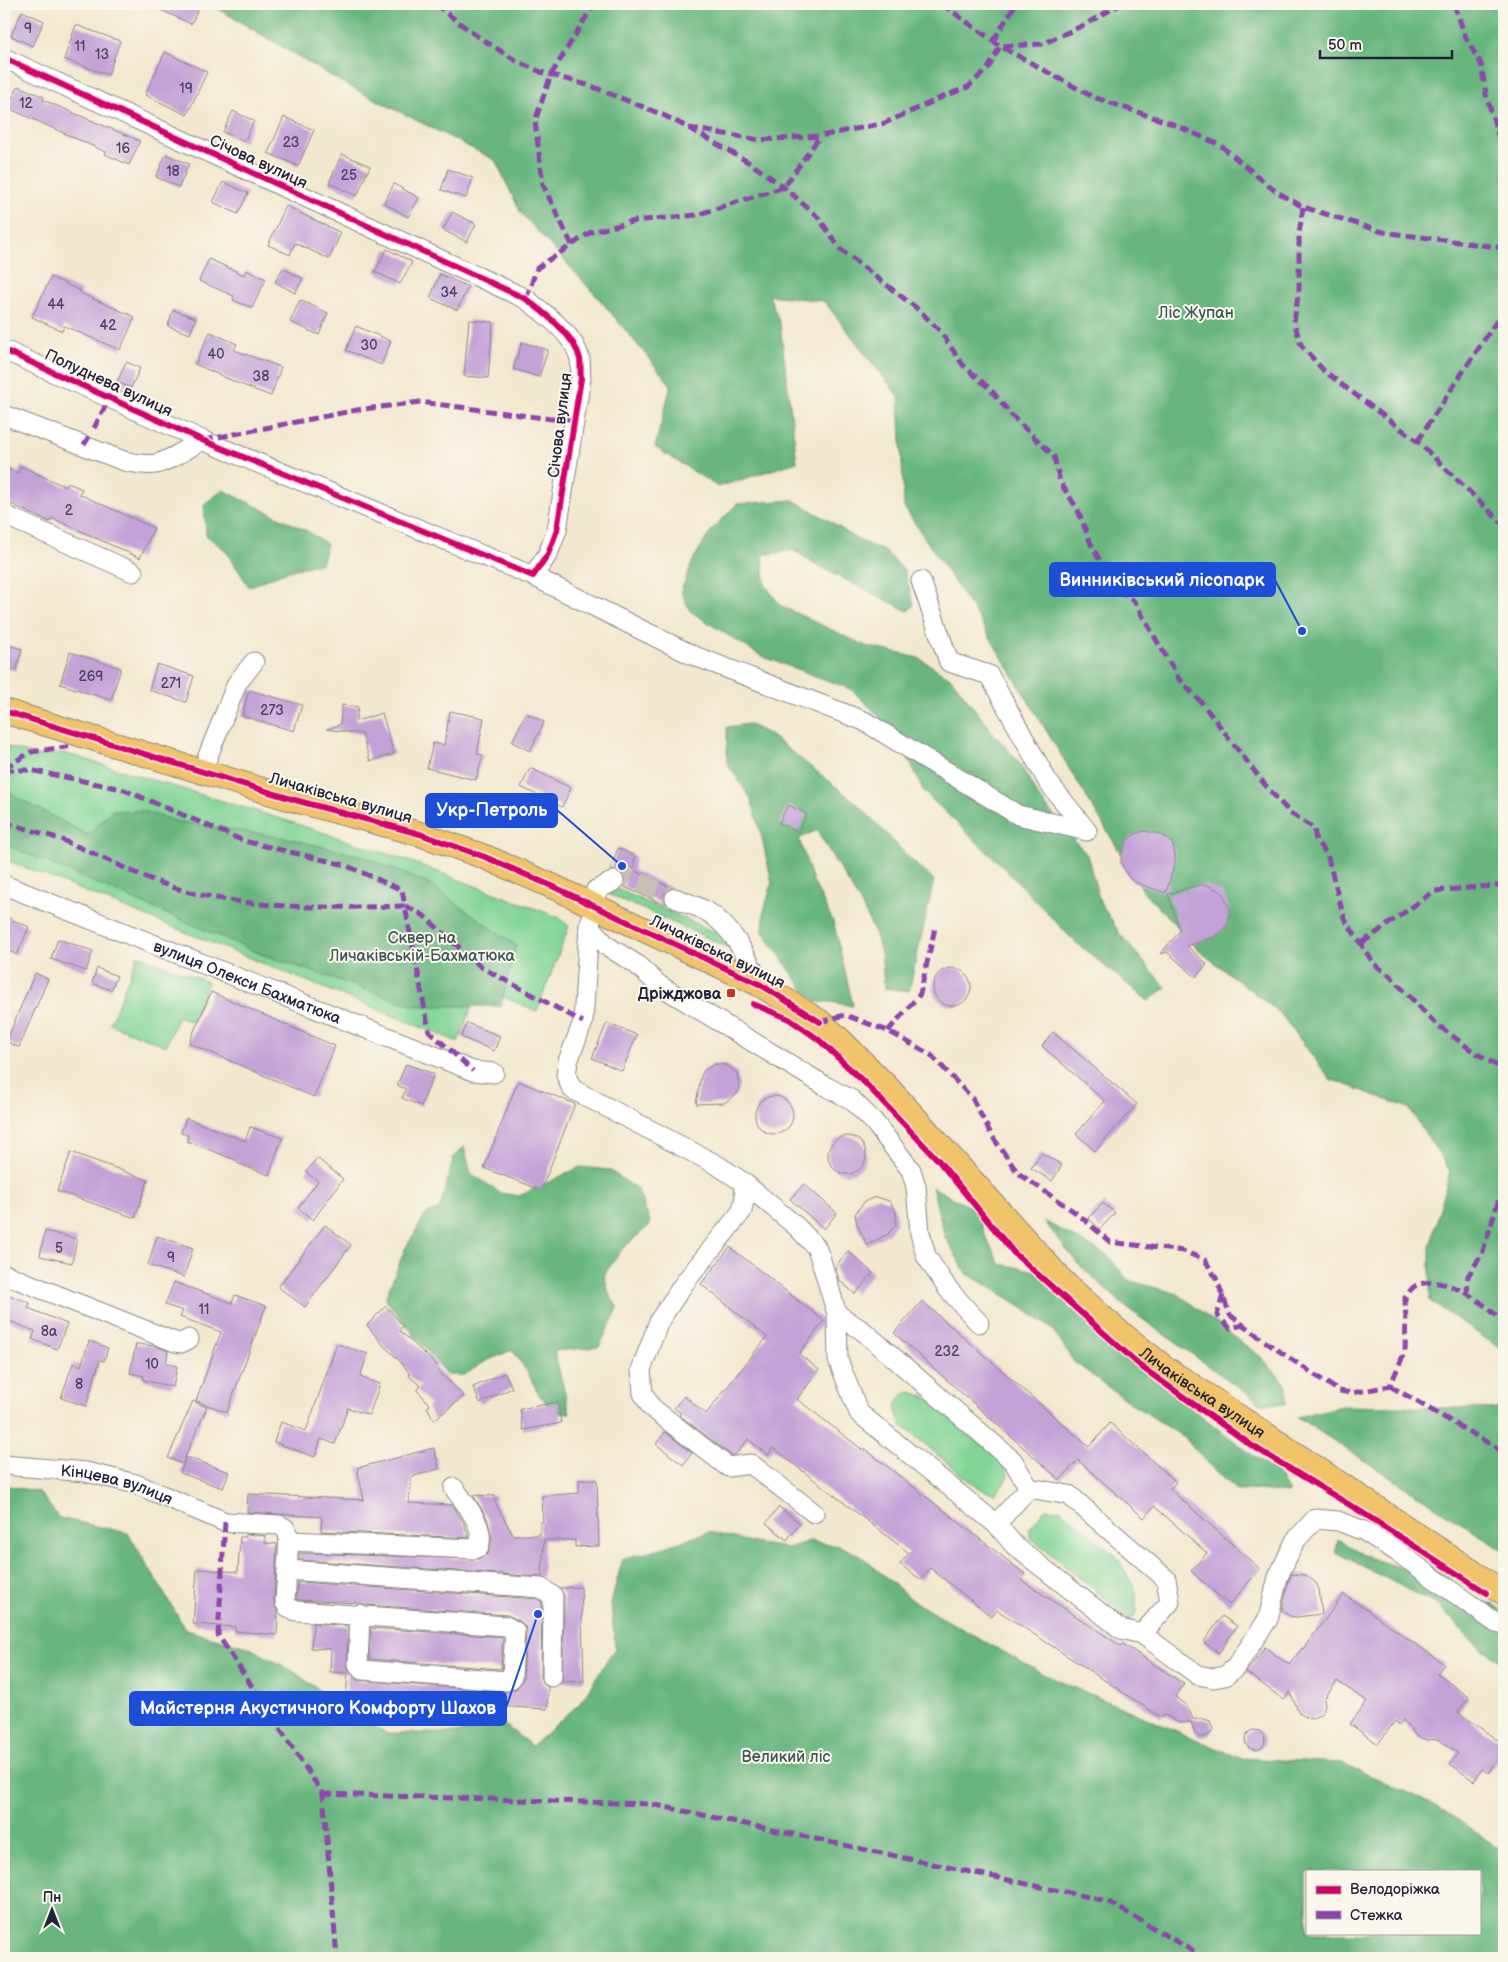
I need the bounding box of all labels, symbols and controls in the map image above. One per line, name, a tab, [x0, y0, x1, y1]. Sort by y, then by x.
house number: 9	[24, 20, 32, 37]
scale bar	[1320, 28, 1453, 60]
text: 50 m	[1328, 36, 1362, 55]
house number: 11	[75, 38, 85, 55]
house number: 13	[95, 46, 109, 63]
house number: 19	[179, 80, 193, 97]
house number: 12	[19, 95, 34, 112]
street label: Січова вулиця	[206, 131, 310, 193]
house number: 23	[283, 134, 299, 151]
house number: 16	[116, 140, 130, 157]
house number: 18	[166, 163, 180, 180]
house number: 25	[341, 167, 357, 184]
house number: 34	[440, 284, 458, 301]
house number: 44	[47, 296, 65, 313]
park label: Ліс Жупан	[1157, 304, 1234, 323]
house number: 42	[100, 317, 117, 334]
house number: 30	[361, 337, 377, 354]
street label: Полуднева вулиця	[42, 345, 175, 421]
house number: 40	[208, 346, 224, 363]
house number: 38	[253, 368, 269, 385]
street label: Січова вулиця	[545, 372, 576, 479]
house number: 2	[65, 502, 74, 519]
callout: Винниківський лісопарк	[1050, 563, 1275, 596]
text: Винниківський лісопарк	[1059, 570, 1265, 591]
house number: 269	[79, 668, 103, 685]
house number: 271	[161, 675, 181, 692]
house number: 273	[260, 702, 284, 719]
street label: Личаківська вулиця	[266, 769, 414, 828]
callout: Укр-Петроль	[426, 794, 557, 827]
text: Укр-Петроль	[437, 800, 548, 821]
street label: Личаківська вулиця	[646, 911, 788, 993]
park label: Сквер на Личаківській-Бахматюка	[328, 929, 515, 966]
street label: вулиця Олекси Бахматюка	[150, 937, 344, 1029]
place label: Дріжджова	[638, 985, 722, 1004]
marker: Дріжджова	[725, 987, 737, 999]
house number: 5	[55, 1240, 63, 1257]
house number: 9	[167, 1249, 175, 1266]
house number: 11	[199, 1301, 209, 1318]
house number: 8а	[41, 1323, 58, 1340]
house number: 232	[935, 1343, 960, 1360]
street label: Личаківська вулиця	[1135, 1343, 1268, 1443]
house number: 10	[145, 1356, 159, 1373]
house number: 8	[75, 1376, 83, 1393]
street label: Кінцева вулиця	[60, 1462, 175, 1510]
callout: Майстерня Акустичного Комфорту Шахов	[130, 1692, 506, 1725]
text: Майстерня Акустичного Комфорту Шахов	[140, 1698, 496, 1719]
park label: Великий ліс	[742, 1748, 831, 1767]
legend	[1306, 1870, 1480, 1934]
text: Велодоріжка	[1350, 1880, 1440, 1899]
north arrow	[28, 1884, 78, 1934]
text: Пн	[43, 1889, 61, 1906]
text: Стежка	[1350, 1906, 1403, 1925]

